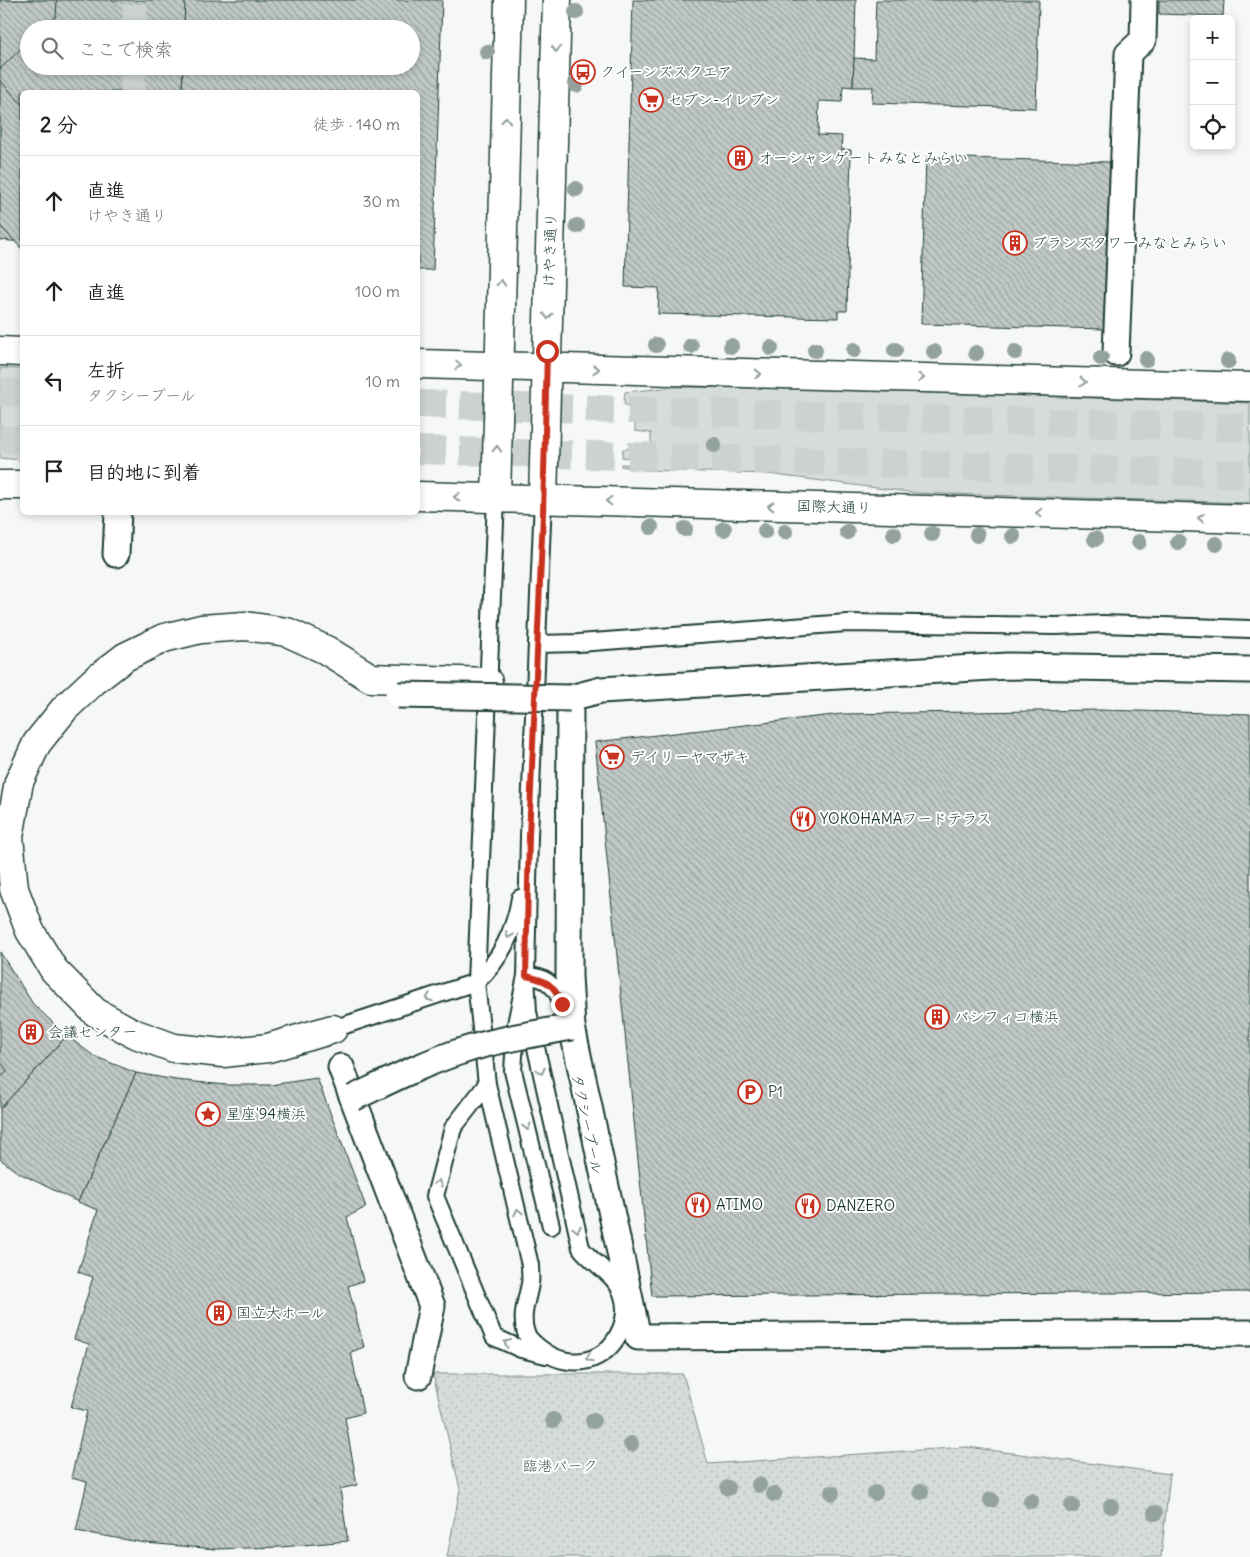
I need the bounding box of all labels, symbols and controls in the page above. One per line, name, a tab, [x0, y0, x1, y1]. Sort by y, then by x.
map controls	[1190, 15, 1235, 150]
button: +	[1190, 15, 1235, 60]
search box	[20, 20, 420, 75]
icon: search	[38, 34, 66, 62]
text: ここで検索	[78, 37, 173, 61]
one-way arrow	[551, 45, 561, 53]
bus stop icon: クイーンズスクエア	[570, 59, 596, 85]
button: −	[1190, 60, 1235, 105]
place label: クイーンズスクエア	[600, 62, 733, 81]
supermarket icon: セブン-イレブン	[638, 87, 664, 113]
place label: セブン-イレブン	[668, 90, 779, 109]
button: locate	[1190, 105, 1235, 150]
text: 2 分	[40, 111, 78, 138]
text: 徒歩 · 140 m	[313, 114, 400, 134]
one-way arrow	[501, 116, 511, 124]
building icon: オーシャンゲートみなとみらい	[727, 145, 753, 171]
place label: オーシャンゲートみなとみらい	[758, 148, 968, 167]
text: 直進	[87, 178, 125, 202]
icon: ahead	[40, 187, 68, 215]
text: 30 m	[363, 191, 400, 211]
text: けやき通り	[87, 205, 167, 225]
street label: けやき通り	[539, 212, 560, 288]
building icon: ブランズタワーみなとみらい	[1002, 230, 1028, 256]
place label: ブランズタワーみなとみらい	[1032, 233, 1227, 252]
icon: ahead	[40, 277, 68, 305]
one-way arrow	[496, 278, 507, 286]
text: 直進	[87, 280, 125, 304]
text: 100 m	[355, 281, 400, 301]
one-way arrow	[543, 312, 554, 320]
route start	[536, 340, 559, 363]
text: 左折	[87, 358, 125, 382]
one-way arrow	[455, 360, 463, 370]
one-way arrow	[592, 364, 600, 374]
icon: left	[40, 367, 68, 395]
one-way arrow	[755, 368, 763, 379]
text: 10 m	[365, 371, 400, 391]
one-way arrow	[918, 373, 925, 383]
one-way arrow	[1079, 377, 1087, 388]
text: タクシープール	[87, 385, 196, 405]
one-way arrow	[492, 445, 502, 453]
icon: arrive	[40, 457, 68, 485]
text: 目的地に到着	[87, 460, 201, 484]
one-way arrow	[452, 492, 460, 502]
one-way arrow	[605, 496, 612, 506]
street label: 国際大通り	[796, 496, 872, 517]
one-way arrow	[767, 500, 775, 511]
one-way arrow	[1035, 508, 1042, 518]
one-way arrow	[1197, 513, 1205, 523]
supermarket icon: デイリーヤマザキ	[599, 744, 625, 770]
place label: デイリーヤマザキ	[630, 747, 749, 766]
restaurant icon: YOKOHAMAフードテラス	[790, 806, 816, 832]
place label: YOKOHAMAフードテラス	[820, 809, 992, 828]
one-way arrow	[504, 930, 515, 939]
one-way arrow	[426, 992, 434, 1002]
route end	[551, 993, 574, 1016]
building icon: パシフィコ横浜	[924, 1004, 950, 1030]
place label: パシフィコ横浜	[954, 1007, 1059, 1026]
building icon: 会議センター	[18, 1019, 44, 1045]
place label: 会議センター	[48, 1022, 137, 1041]
one-way arrow	[535, 1066, 546, 1075]
street label: タクシープール	[568, 1072, 607, 1176]
parking icon: P1	[737, 1079, 763, 1105]
place label: P1	[768, 1082, 783, 1101]
place icon: 星座'94横浜	[195, 1101, 221, 1127]
place label: 星座'94横浜	[226, 1104, 306, 1123]
one-way arrow	[521, 1123, 531, 1131]
one-way arrow	[432, 1179, 443, 1188]
restaurant icon: ATIMO	[685, 1192, 711, 1218]
restaurant icon: DANZERO	[795, 1193, 821, 1219]
place label: ATIMO	[716, 1195, 763, 1214]
place label: DANZERO	[826, 1196, 895, 1215]
one-way arrow	[513, 1208, 524, 1217]
one-way arrow	[571, 1225, 582, 1234]
building icon: 国立大ホール	[206, 1300, 232, 1326]
place label: 国立大ホール	[236, 1303, 325, 1322]
one-way arrow	[503, 1338, 512, 1349]
one-way arrow	[585, 1352, 594, 1362]
park label: 臨港パーク	[522, 1456, 598, 1475]

